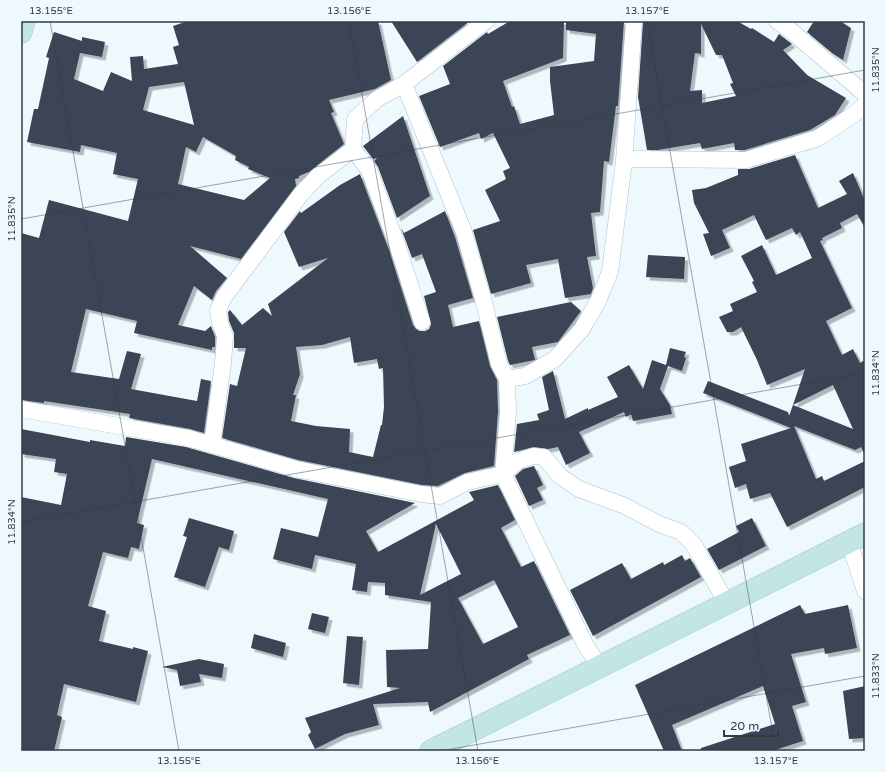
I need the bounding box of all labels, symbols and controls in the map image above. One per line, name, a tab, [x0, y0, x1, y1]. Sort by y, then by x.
text: 13.155°E	[29, 5, 73, 17]
text: 13.156°E	[327, 5, 371, 17]
text: 13.157°E	[625, 5, 669, 17]
text: 11.835°N	[870, 47, 882, 93]
text: 11.835°N	[6, 196, 18, 242]
text: 11.834°N	[870, 350, 882, 396]
text: 11.834°N	[6, 499, 18, 545]
text: 11.833°N	[870, 653, 882, 699]
scale bar	[724, 712, 778, 738]
text: 20 m	[730, 719, 759, 733]
text: 13.155°E	[157, 755, 201, 767]
text: 13.156°E	[455, 755, 499, 767]
text: 13.157°E	[754, 755, 798, 767]

